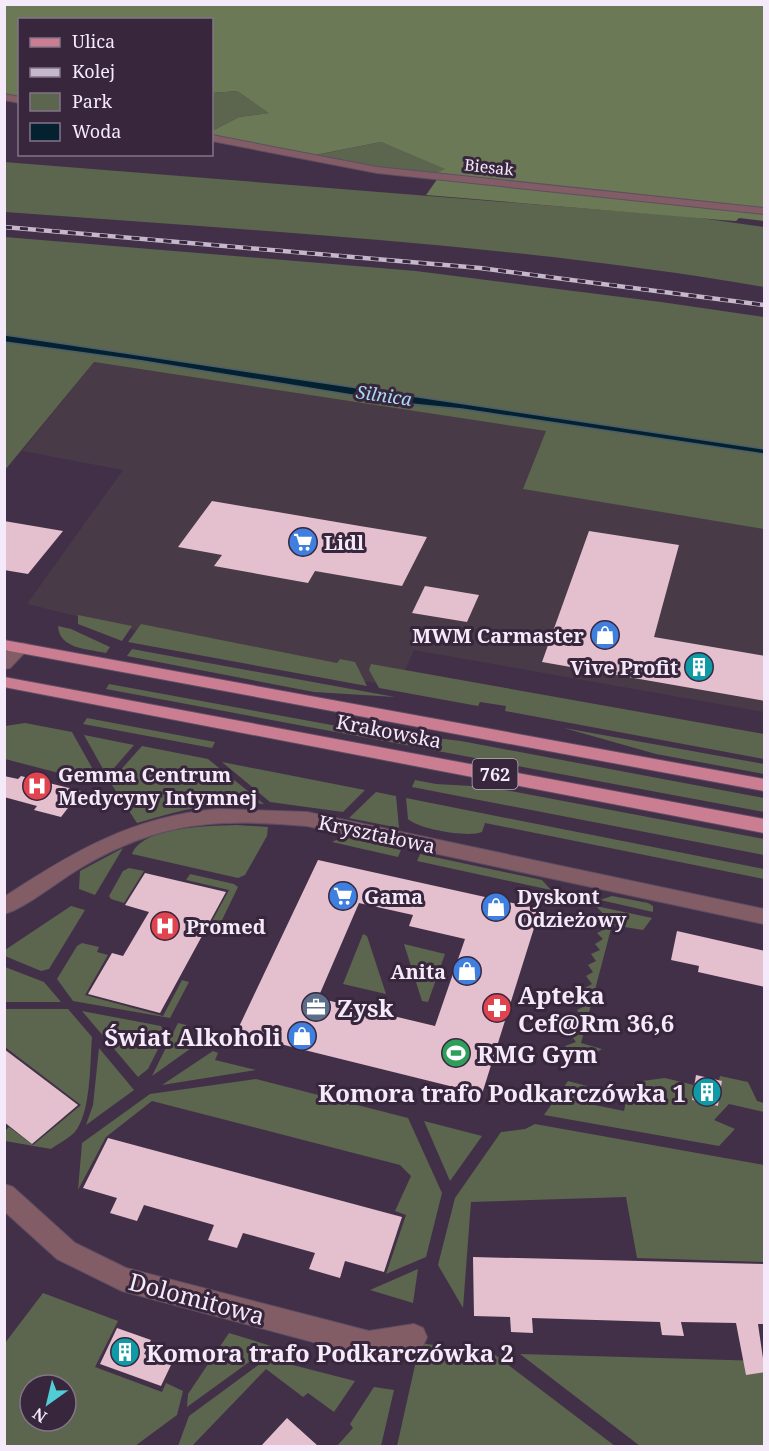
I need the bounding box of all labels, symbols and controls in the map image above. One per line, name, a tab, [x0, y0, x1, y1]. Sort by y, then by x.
legend	[18, 18, 213, 156]
text: Ulica	[72, 29, 115, 53]
text: Kolej	[72, 59, 115, 83]
text: Park	[72, 89, 112, 113]
text: Woda	[72, 119, 121, 143]
street label: Biesak	[463, 153, 516, 181]
water label: Silnica	[355, 379, 414, 411]
supermarket icon: Lidl	[287, 526, 319, 558]
place label: Lidl	[324, 529, 364, 556]
shop icon: MWM Carmaster	[589, 619, 621, 651]
place label: MWM Carmaster	[412, 622, 585, 649]
building icon: Vive Profit	[683, 651, 715, 683]
place label: Vive Profit	[570, 654, 678, 681]
street label: Krakowska	[334, 708, 444, 754]
road number: 762	[472, 759, 518, 789]
place label: Gemma Centrum Medycyny Intymnej	[58, 761, 257, 811]
hospital icon: Gemma Centrum Medycyny Intymnej	[21, 770, 53, 802]
street label: Kryształowa	[316, 808, 438, 860]
supermarket icon: Gama	[327, 880, 359, 912]
place label: Gama	[364, 883, 423, 910]
place label: Dyskont Odzieżowy	[517, 883, 627, 933]
shop icon: Dyskont Odzieżowy	[480, 891, 512, 923]
hospital icon: Promed	[149, 910, 181, 942]
place label: Promed	[186, 913, 266, 940]
shop icon: Anita	[451, 955, 483, 987]
place label: Anita	[390, 958, 446, 985]
place label: Apteka Cef@Rm 36,6	[518, 978, 674, 1039]
office icon: Zysk	[300, 991, 332, 1023]
place label: Zysk	[337, 991, 394, 1024]
pharmacy icon: Apteka Cef@Rm 36,6	[481, 992, 513, 1024]
place label: Świat Alkoholi	[104, 1020, 282, 1053]
shop icon: Świat Alkoholi	[286, 1020, 318, 1052]
sports icon: RMG Gym	[440, 1037, 472, 1069]
place label: RMG Gym	[477, 1037, 598, 1070]
place label: Komora trafo Podkarczówka 1	[318, 1076, 686, 1109]
building icon: Komora trafo Podkarczówka 1	[691, 1076, 723, 1108]
street label: Dolomitowa	[125, 1264, 269, 1332]
building icon: Komora trafo Podkarczówka 2	[109, 1336, 141, 1368]
place label: Komora trafo Podkarczówka 2	[146, 1336, 514, 1369]
north arrow	[18, 1373, 78, 1433]
text: N	[28, 1403, 51, 1428]

